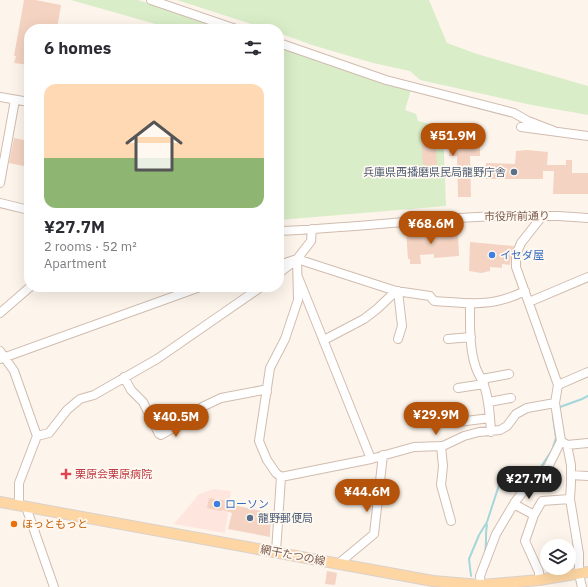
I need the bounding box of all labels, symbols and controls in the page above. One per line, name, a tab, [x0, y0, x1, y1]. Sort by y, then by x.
text: 6 homes	[44, 37, 111, 59]
icon: filters	[242, 37, 264, 59]
icon: home	[118, 110, 190, 182]
pin: ¥51.9M	[420, 123, 486, 157]
text: ¥51.9M	[430, 127, 476, 144]
place label: 兵庫県西播磨県民局龍野庁舎	[363, 165, 506, 179]
marker: 兵庫県西播磨県民局龍野庁舎	[509, 167, 519, 177]
street label: 市役所前通り	[484, 208, 550, 224]
pin: ¥68.6M	[398, 211, 464, 245]
text: ¥68.6M	[408, 215, 454, 232]
text: ¥27.7M	[44, 216, 105, 238]
text: 2 rooms · 52 m²	[44, 238, 137, 255]
place label: イセダ屋	[500, 248, 544, 262]
marker: イセダ屋	[487, 250, 497, 260]
text: Apartment	[44, 255, 107, 272]
pin: ¥29.9M	[403, 402, 469, 436]
pin: ¥40.5M	[143, 404, 209, 438]
text: ¥29.9M	[413, 406, 459, 423]
text: ¥40.5M	[153, 408, 199, 425]
pin: ¥27.7M	[496, 466, 562, 500]
place label: 栗原会栗原病院	[75, 467, 152, 481]
marker: 栗原会栗原病院	[60, 468, 72, 480]
text: ¥27.7M	[506, 470, 552, 487]
pin: ¥44.6M	[334, 479, 400, 513]
text: ¥44.6M	[344, 483, 390, 500]
place label: ローソン	[225, 497, 269, 511]
marker: ローソン	[212, 499, 222, 509]
place label: 龍野郵便局	[258, 511, 313, 525]
marker: 龍野郵便局	[245, 513, 255, 523]
place label: ほっともっと	[22, 517, 88, 531]
marker: ほっともっと	[9, 519, 19, 529]
map controls	[540, 539, 576, 575]
button: layers	[540, 539, 576, 575]
street label: 網干たつの線	[259, 542, 327, 568]

